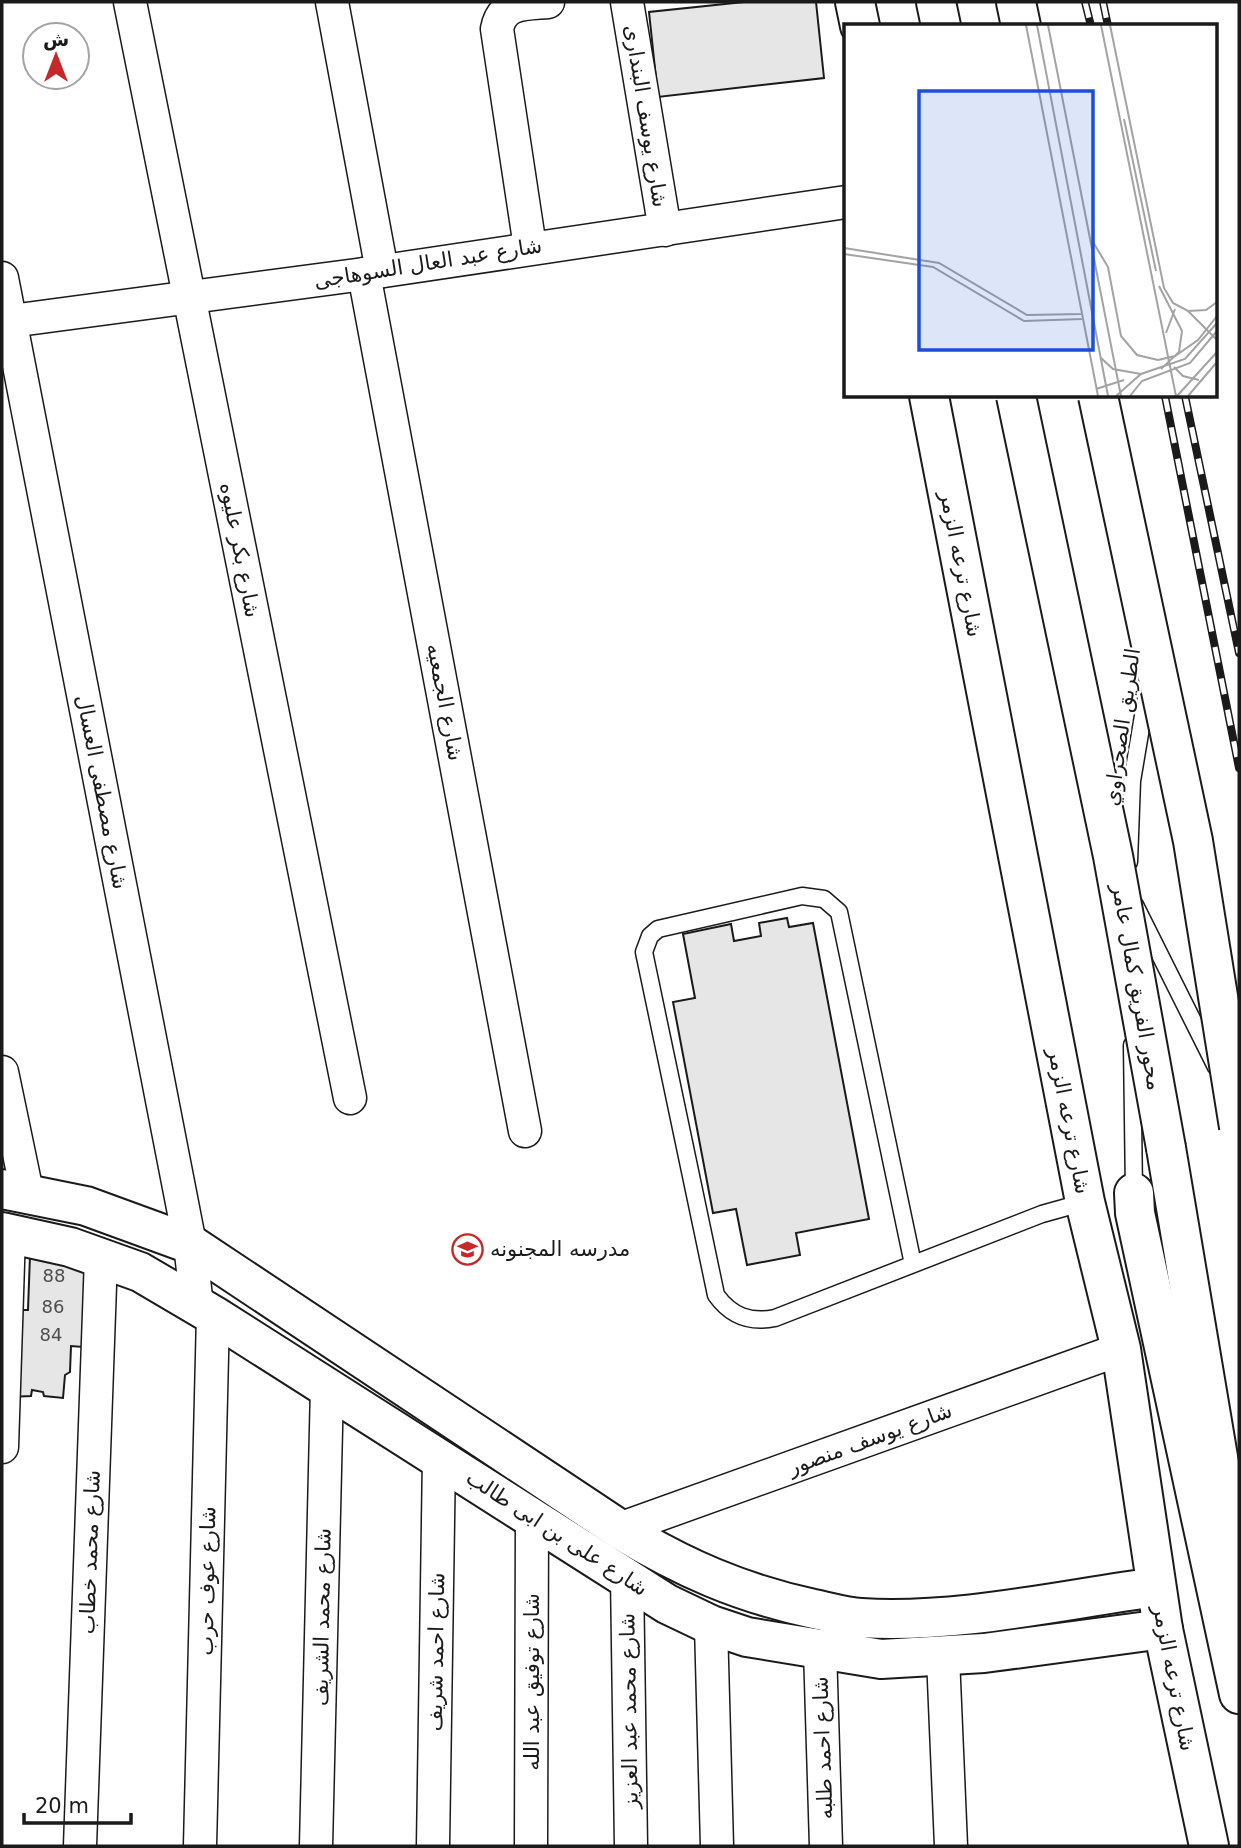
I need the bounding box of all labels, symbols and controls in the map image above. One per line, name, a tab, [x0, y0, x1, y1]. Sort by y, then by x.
north arrow	[21, 21, 91, 91]
street label: شارع يوسف البندارى	[620, 23, 672, 209]
inset map	[844, 24, 1216, 397]
text: ش	[43, 28, 69, 51]
street label: شارع عبد العال السوهاجى	[312, 233, 544, 293]
street label: شارع بكر عليوه	[215, 481, 265, 619]
street label: شارع ترعه الزمر	[935, 488, 987, 639]
street label: شارع الجمعيه	[422, 641, 468, 763]
street label: الطريق الصحراوي	[1099, 647, 1145, 807]
street label: شارع مصطفى العسال	[71, 693, 133, 891]
street label: محور الفريق كمال عامر	[1107, 881, 1167, 1092]
street label: شارع ترعه الزمر	[1043, 1045, 1095, 1196]
school or university icon: مدرسه المجنونه	[450, 1232, 484, 1266]
place label: مدرسه المجنونه	[490, 1237, 630, 1261]
house number: 88	[43, 1265, 65, 1286]
house number: 86	[42, 1296, 64, 1317]
house number: 84	[40, 1324, 62, 1345]
street label: شارع يوسف منصور	[784, 1398, 955, 1480]
street label: شارع على بن ابى طالب	[462, 1465, 652, 1601]
street label: شارع محمد خطاب	[75, 1469, 105, 1635]
street label: شارع عوف حرب	[194, 1506, 220, 1656]
street label: شارع محمد الشريف	[308, 1528, 336, 1706]
street label: شارع احمد شريف	[423, 1572, 449, 1732]
street label: شارع توفيق عبد الله	[520, 1593, 544, 1771]
street label: شارع ترعه الزمر	[1148, 1602, 1200, 1753]
street label: شارع محمد عبد العزيز	[615, 1613, 643, 1810]
street label: شارع احمد طلبه	[809, 1676, 837, 1820]
scale bar	[24, 1782, 131, 1826]
text: 20 m	[35, 1794, 89, 1818]

